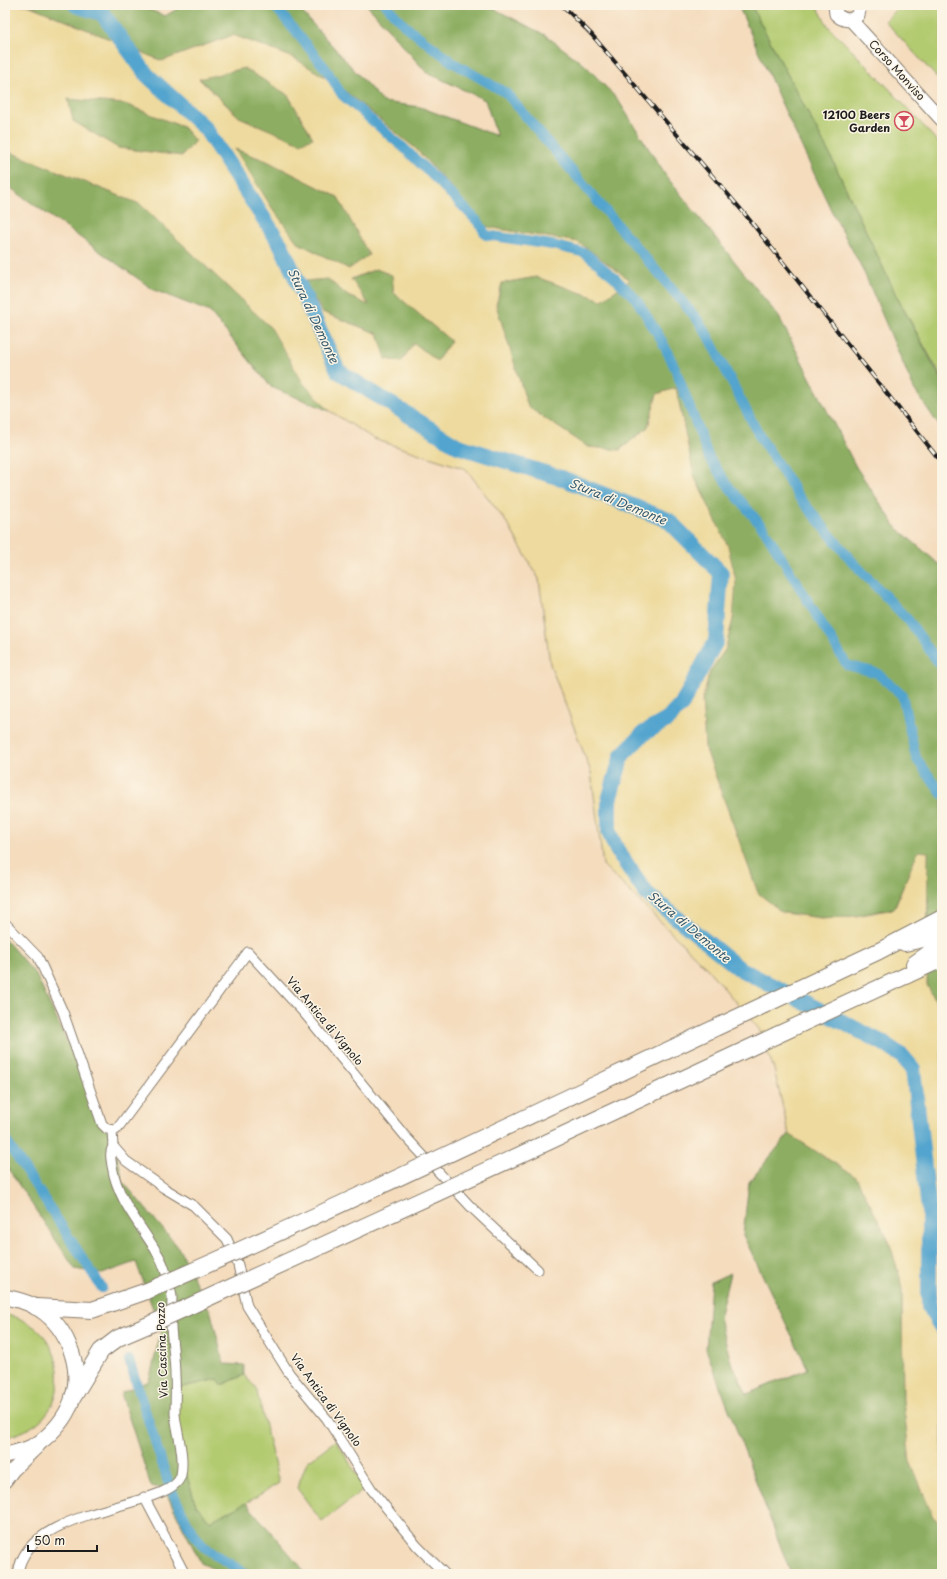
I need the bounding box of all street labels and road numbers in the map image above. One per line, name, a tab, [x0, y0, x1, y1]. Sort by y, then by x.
street label: Corso Monviso	[865, 35, 929, 104]
street label: Via Antica di Vignolo	[283, 972, 368, 1069]
street label: Via Cascina Pozzo	[151, 1302, 172, 1398]
street label: Via Antica di Vignolo	[287, 1349, 366, 1450]

